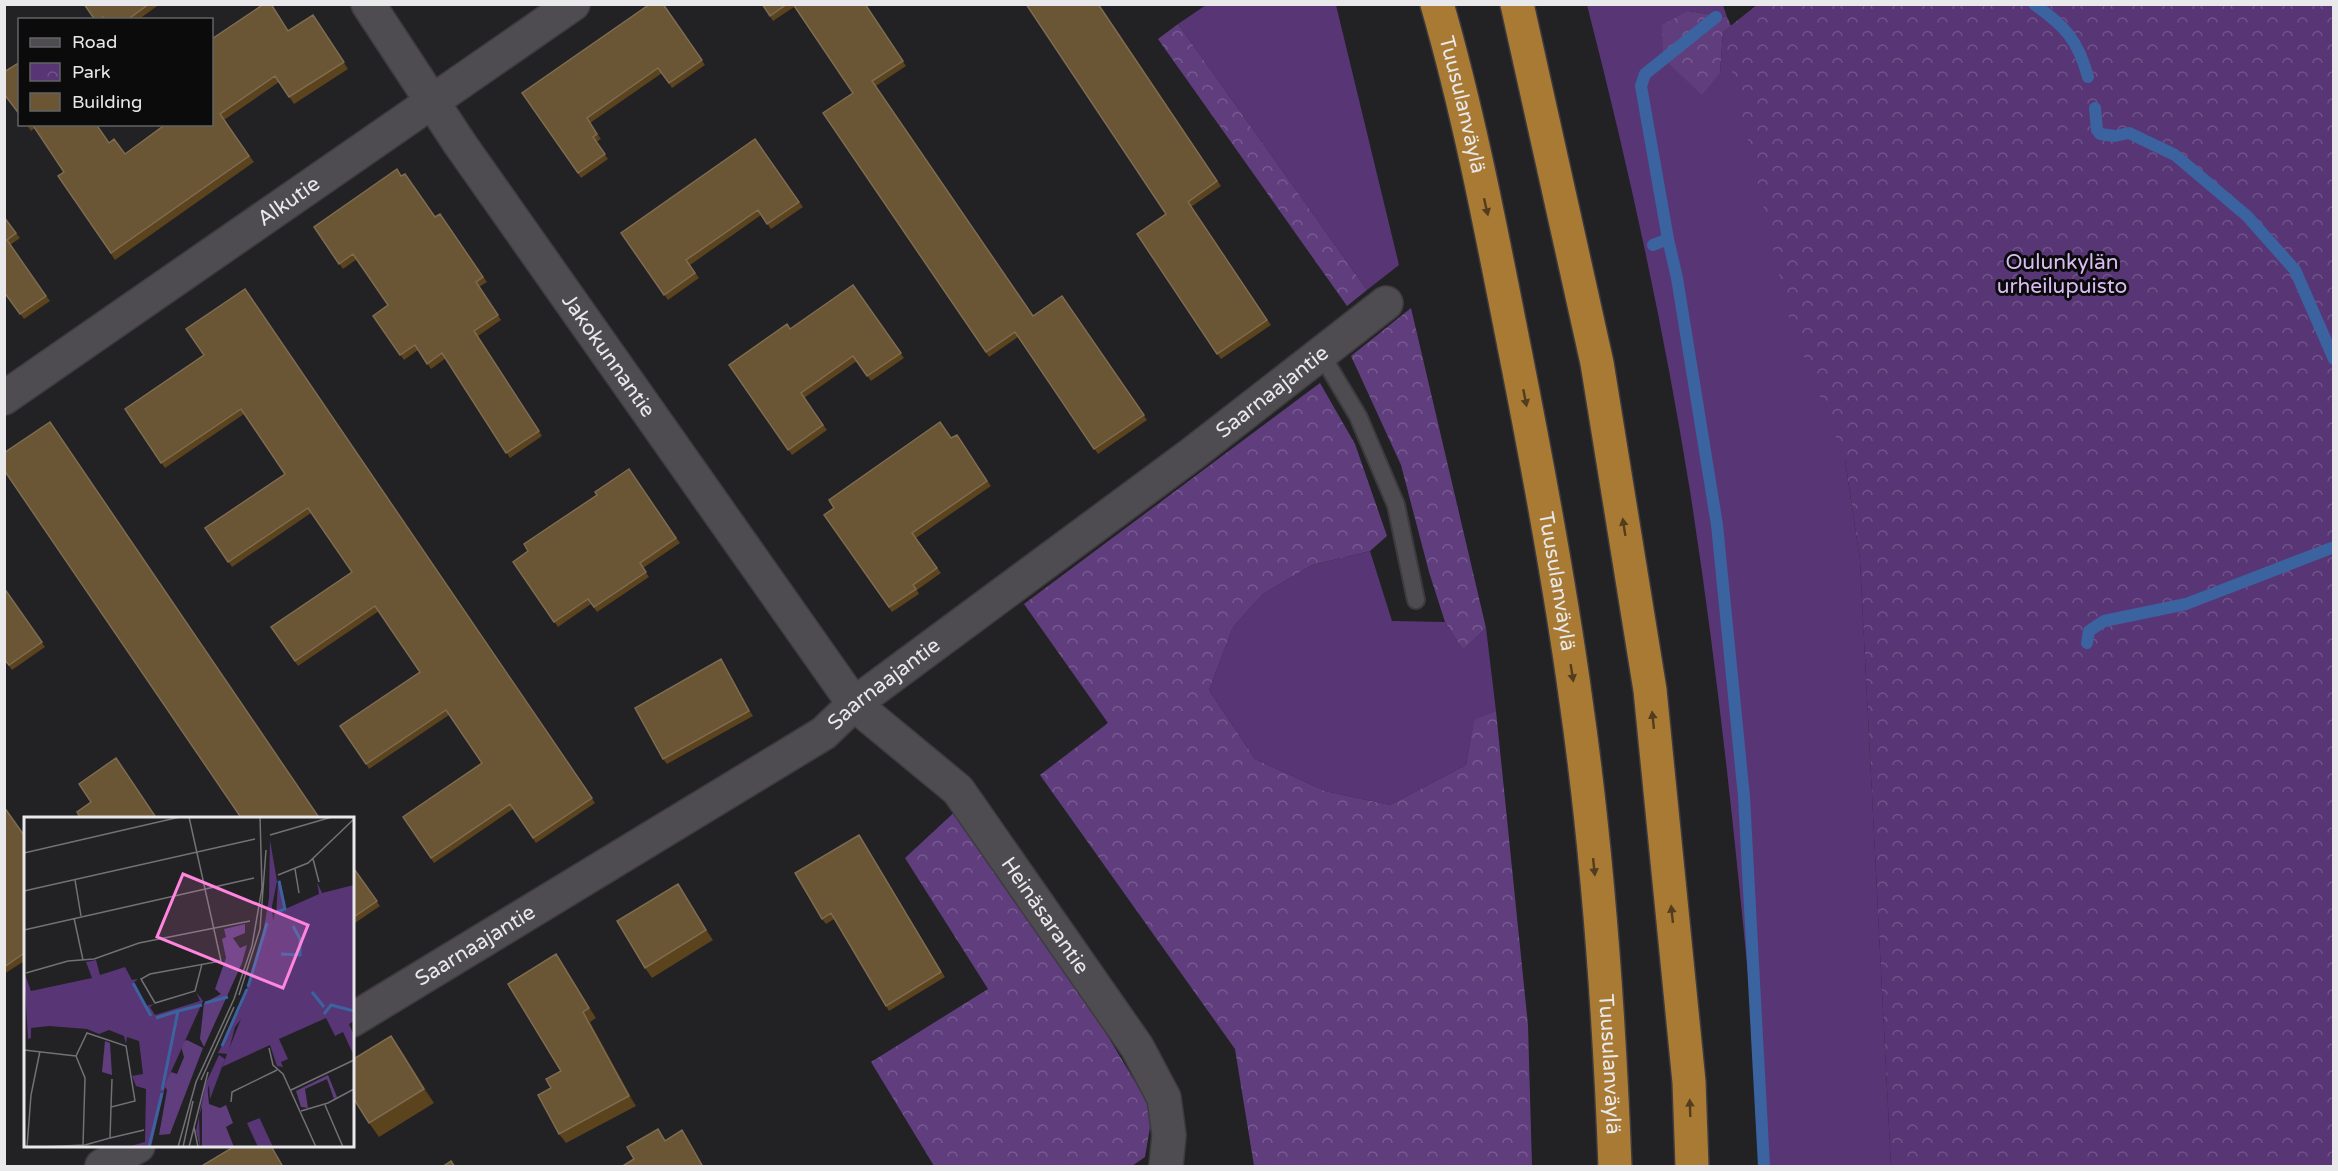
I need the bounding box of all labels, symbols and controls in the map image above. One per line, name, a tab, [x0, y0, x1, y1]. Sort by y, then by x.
legend	[18, 18, 213, 126]
text: Road	[72, 31, 117, 53]
street label: Tuusulanväylä	[1434, 33, 1491, 176]
text: Park	[72, 61, 111, 83]
text: Building	[72, 91, 142, 113]
street label: Alkutie	[253, 171, 325, 232]
one-way arrow	[1482, 197, 1492, 216]
park label: Oulunkylän urheilupuisto	[1997, 250, 2127, 299]
street label: Jakokunnantie	[556, 289, 660, 422]
street label: Saarnaajantie	[1211, 340, 1334, 444]
one-way arrow	[1521, 389, 1530, 408]
street label: Tuusulanväylä	[1533, 510, 1581, 653]
one-way arrow	[1619, 517, 1628, 536]
street label: Saarnaajantie	[823, 633, 945, 736]
one-way arrow	[1567, 663, 1576, 682]
one-way arrow	[1648, 710, 1658, 729]
inset map	[24, 817, 354, 1147]
street label: Heinäsarantie	[996, 852, 1094, 979]
one-way arrow	[1589, 857, 1599, 876]
street label: Saarnaajantie	[411, 900, 540, 992]
one-way arrow	[1667, 904, 1677, 923]
street label: Tuusulanväylä	[1593, 993, 1626, 1135]
one-way arrow	[1686, 1099, 1695, 1118]

